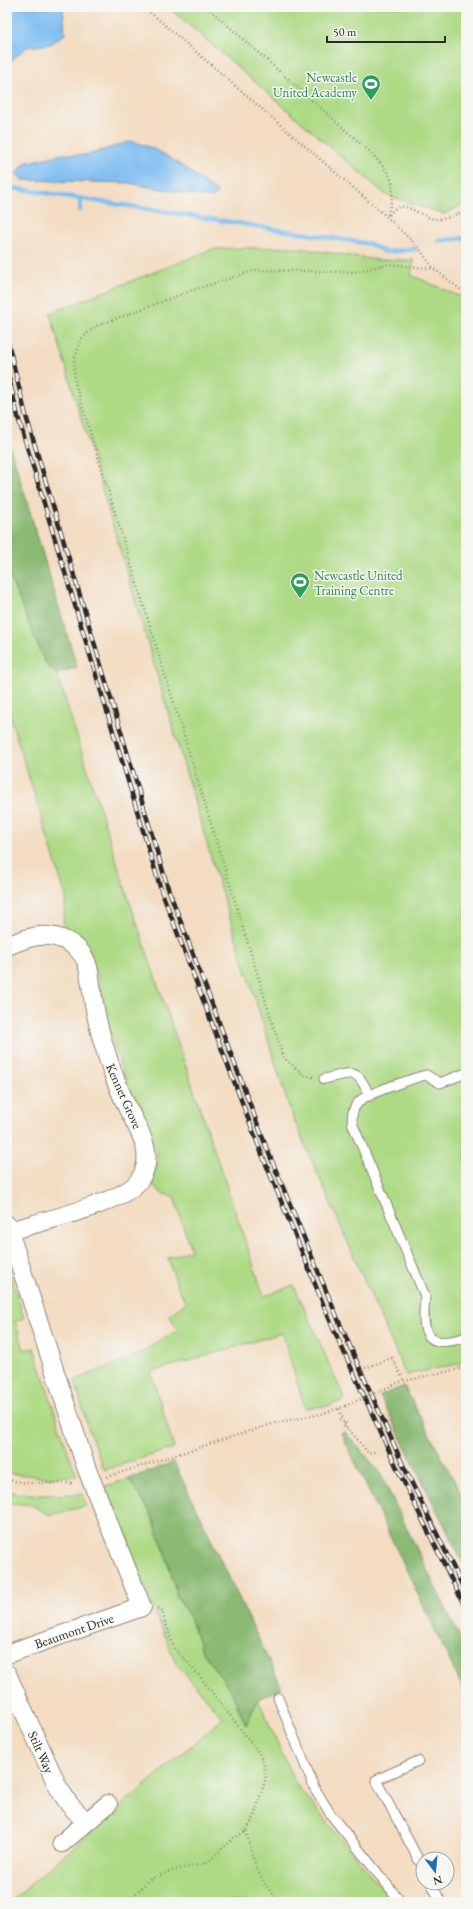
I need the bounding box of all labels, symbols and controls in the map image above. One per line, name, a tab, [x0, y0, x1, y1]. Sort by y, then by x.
scale bar	[327, 18, 445, 44]
text: 50 m	[333, 24, 357, 40]
place label: Newcastle United Academy	[273, 69, 357, 101]
sports icon: Newcastle United Academy	[360, 73, 382, 101]
place label: Newcastle United Training Centre	[314, 567, 403, 599]
sports icon: Newcastle United Training Centre	[289, 571, 311, 599]
street label: Kennet Grove	[102, 1061, 146, 1131]
street label: Beaumont Drive	[32, 1610, 116, 1652]
street label: Stilt Way	[24, 1728, 58, 1776]
north arrow	[415, 1851, 455, 1891]
text: N	[431, 1873, 444, 1889]

